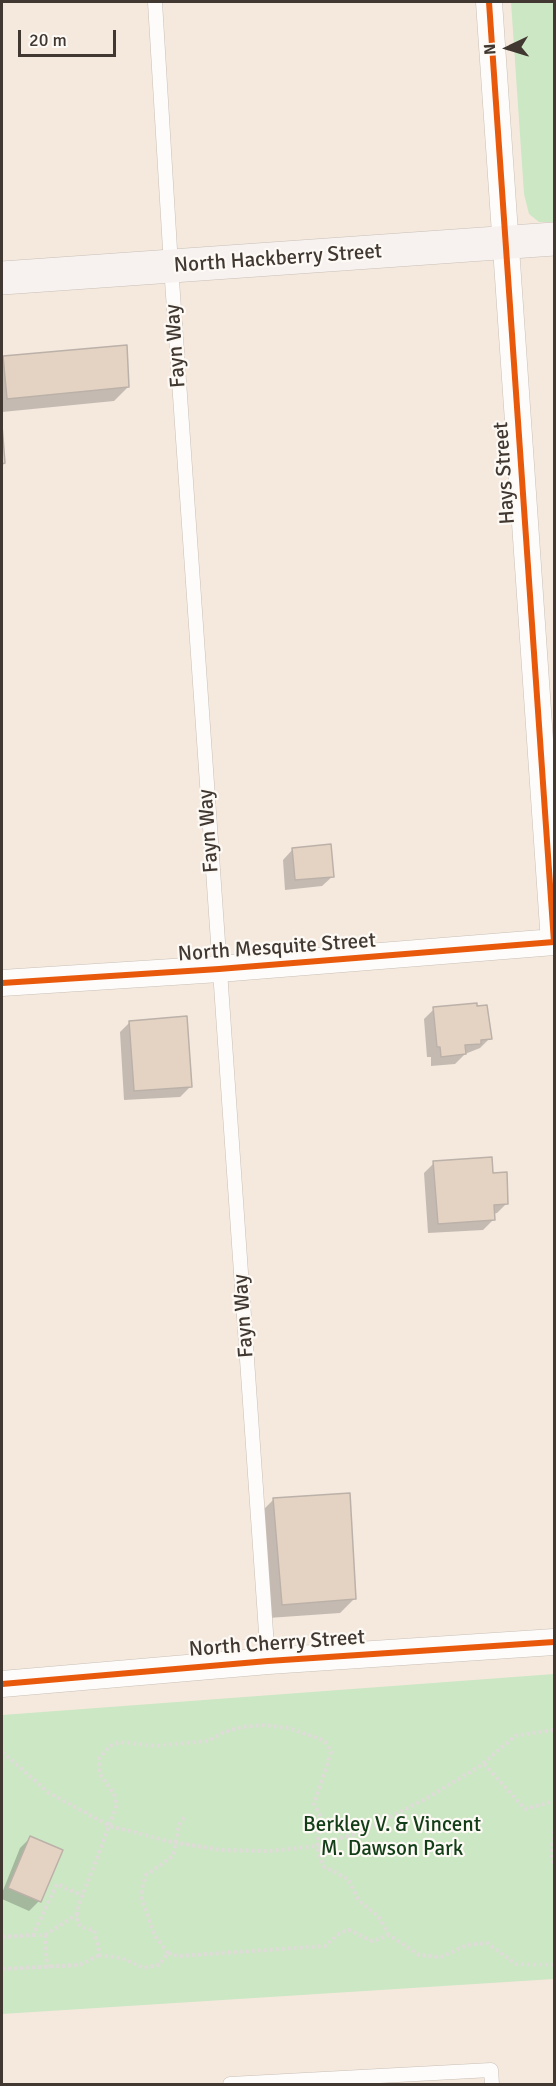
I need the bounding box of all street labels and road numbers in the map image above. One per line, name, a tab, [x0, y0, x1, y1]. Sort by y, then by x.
street label: North Hackberry Street	[173, 239, 383, 279]
street label: Fayn Way	[161, 303, 191, 389]
street label: Hays Street	[489, 421, 521, 525]
street label: Fayn Way	[194, 788, 224, 874]
street label: North Mesquite Street	[177, 929, 377, 967]
street label: Fayn Way	[229, 1273, 259, 1359]
street label: North Cherry Street	[188, 1625, 366, 1663]

